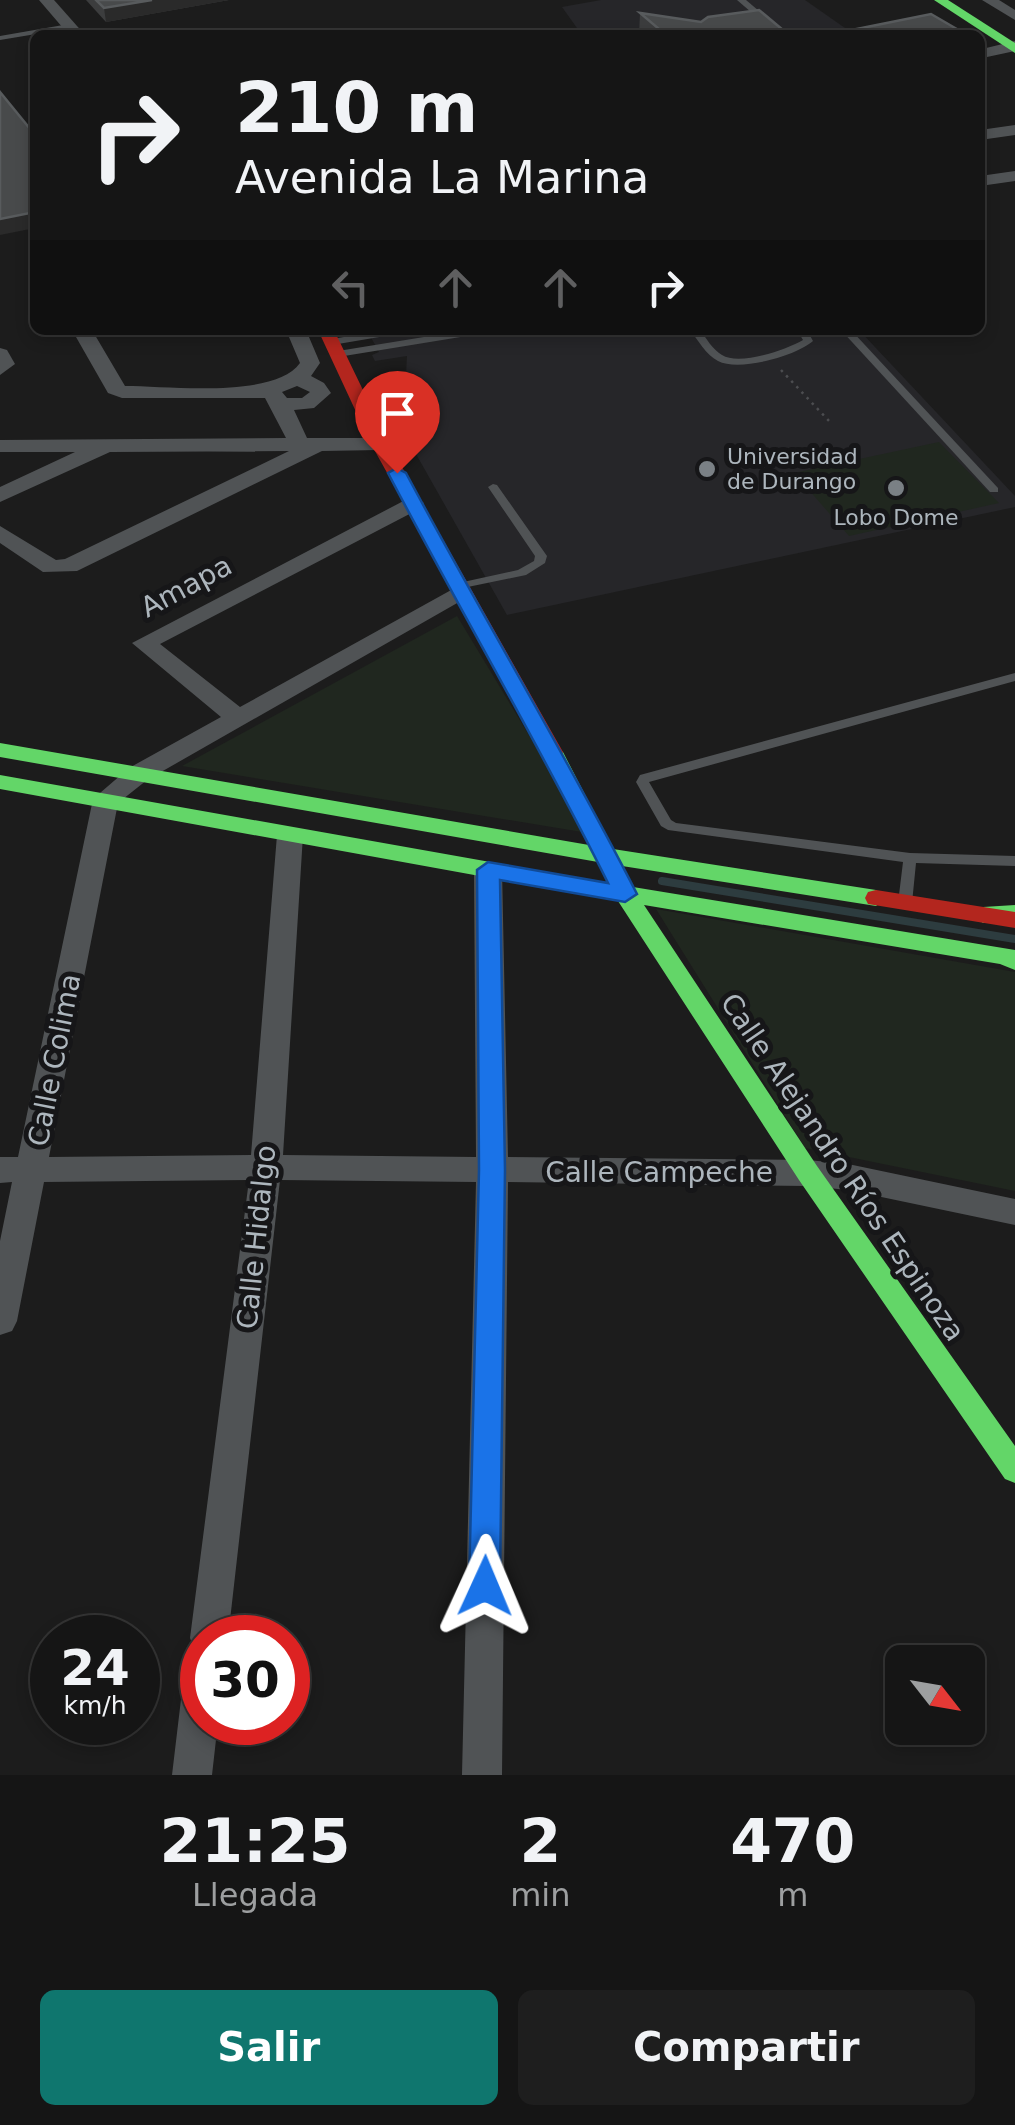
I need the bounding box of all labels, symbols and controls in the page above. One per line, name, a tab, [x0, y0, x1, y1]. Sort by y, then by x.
text: 210 m	[235, 67, 478, 149]
icon: right	[70, 70, 200, 200]
text: Avenida La Marina	[235, 151, 649, 204]
icon: left	[323, 260, 378, 315]
icon: ahead	[428, 260, 483, 315]
icon: ahead	[533, 260, 588, 315]
icon: right	[638, 260, 693, 315]
pin	[355, 371, 440, 474]
icon: arrive	[370, 386, 425, 441]
place label: Universidad de Durango	[727, 444, 858, 494]
marker: Universidad de Durango	[696, 458, 718, 480]
marker: Lobo Dome	[885, 477, 907, 499]
place label: Lobo Dome	[833, 505, 959, 530]
street label: Amapa	[135, 549, 237, 624]
street label: Calle Colima	[22, 971, 87, 1149]
street label: Calle Alejandro Ríos Espinoza	[714, 987, 972, 1347]
street label: Calle Hidalgo	[230, 1143, 283, 1331]
street label: Calle Campeche	[545, 1156, 773, 1189]
position arrow	[433, 1534, 537, 1638]
speed limit sign: 30	[180, 1615, 310, 1745]
text: 24	[60, 1639, 130, 1697]
north arrow	[885, 1645, 985, 1745]
map controls	[885, 1645, 985, 1745]
text: km/h	[63, 1691, 127, 1720]
text: 21:25	[160, 1806, 351, 1876]
text: 2	[519, 1806, 561, 1876]
text: 470	[730, 1806, 855, 1876]
text: Llegada	[192, 1876, 318, 1914]
text: min	[510, 1876, 571, 1914]
text: m	[777, 1876, 808, 1914]
button: Salir	[40, 1990, 498, 2105]
button: Compartir	[518, 1990, 975, 2105]

